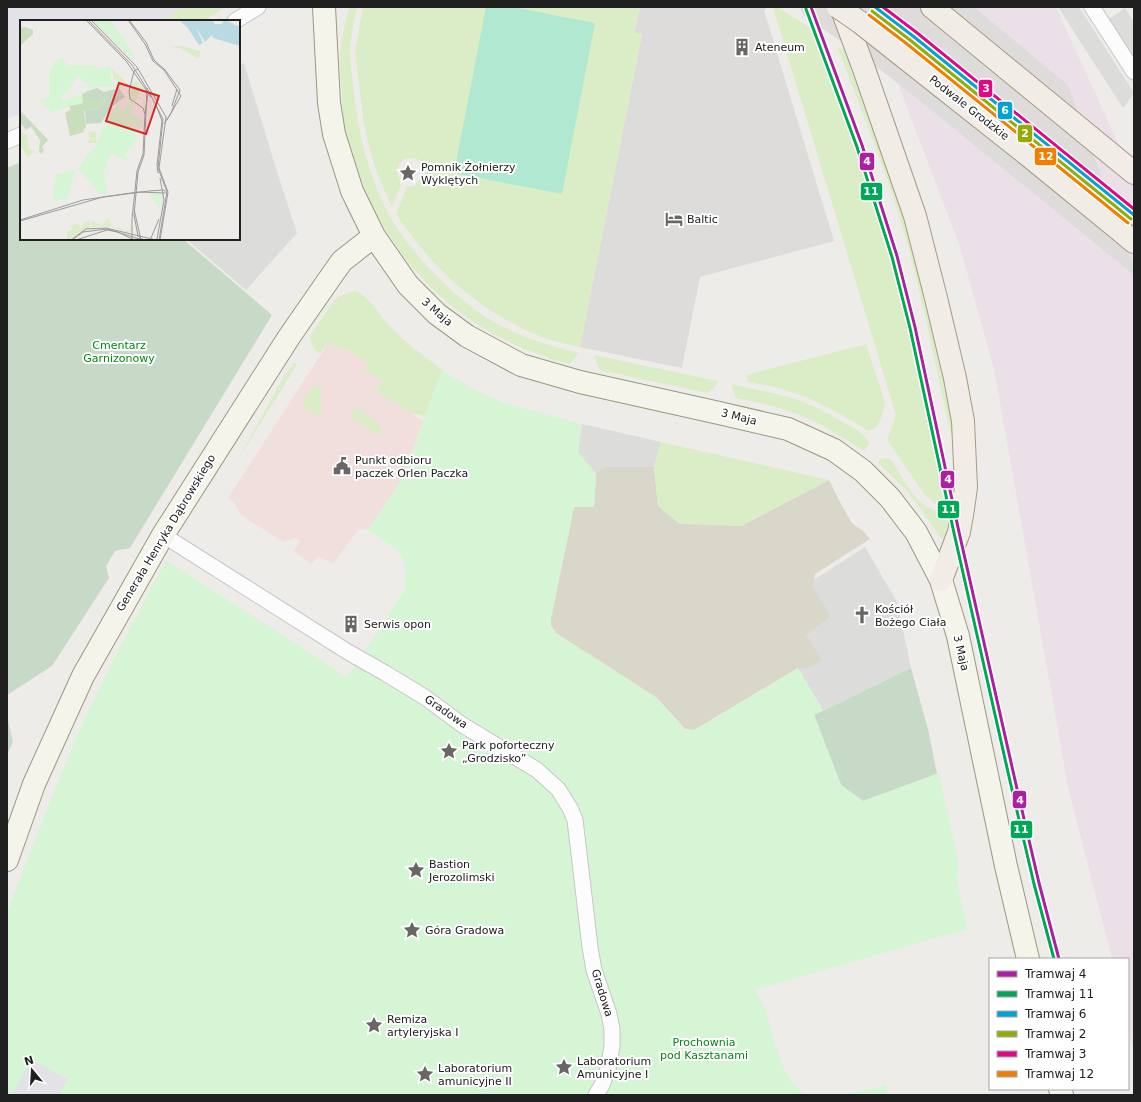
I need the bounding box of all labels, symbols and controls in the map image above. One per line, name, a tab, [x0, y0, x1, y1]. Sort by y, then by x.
inset map	[20, 20, 240, 240]
building icon: Ateneum	[732, 37, 752, 57]
place label: Ateneum	[755, 41, 805, 54]
street label: Podwale Grodzkie	[927, 73, 1012, 143]
line badge: 3	[978, 79, 993, 98]
text: 3	[982, 82, 990, 95]
line badge: 6	[997, 101, 1013, 120]
text: 6	[1001, 104, 1009, 117]
line badge: 2	[1017, 124, 1033, 143]
text: 2	[1021, 127, 1029, 140]
line badge: 12	[1034, 147, 1057, 166]
text: 12	[1038, 150, 1054, 163]
line badge: 4	[859, 152, 875, 171]
text: 4	[863, 155, 871, 168]
place label: Pomnik Żołnierzy Wyklętych	[421, 161, 516, 187]
place icon: Pomnik Żołnierzy Wyklętych	[398, 163, 418, 183]
line badge: 11	[860, 182, 883, 201]
text: 11	[863, 185, 879, 198]
hotel icon: Baltic	[664, 209, 684, 229]
place label: Baltic	[687, 213, 718, 226]
street label: 3 Maja	[419, 295, 455, 329]
park label: Cmentarz Garnizonowy	[83, 339, 155, 365]
street label: 3 Maja	[720, 406, 758, 428]
street label: Generała Henryka Dąbrowskiego	[114, 452, 218, 614]
place label: Punkt odbioru paczek Orlen Paczka	[355, 454, 468, 480]
public building icon: Punkt odbioru paczek Orlen Paczka	[332, 456, 352, 476]
line badge: 4	[940, 470, 955, 489]
text: 4	[944, 473, 952, 486]
line badge: 11	[937, 500, 960, 519]
text: 11	[941, 503, 957, 516]
place label: Kościół Bożego Ciała	[875, 603, 946, 629]
church icon: Kościół Bożego Ciała	[852, 605, 872, 625]
building icon: Serwis opon	[341, 614, 361, 634]
place label: Serwis opon	[364, 618, 431, 631]
street label: 3 Maja	[951, 634, 971, 672]
street label: Gradowa	[422, 693, 470, 731]
place label: Park poforteczny „Grodzisko”	[462, 739, 555, 765]
place icon: Park poforteczny „Grodzisko”	[439, 741, 459, 761]
line badge: 4	[1012, 790, 1027, 809]
text: 4	[1016, 794, 1024, 807]
line badge: 11	[1010, 820, 1033, 839]
text: 11	[1013, 823, 1029, 836]
place label: Bastion Jerozolimski	[428, 858, 495, 884]
place icon: Bastion Jerozolimski	[406, 860, 426, 880]
place icon: Góra Gradowa	[402, 920, 422, 940]
place label: Góra Gradowa	[425, 924, 504, 937]
legend	[989, 958, 1129, 1090]
text: Tramwaj 4	[1024, 967, 1087, 981]
street label: Gradowa	[589, 968, 615, 1018]
text: Tramwaj 11	[1024, 987, 1094, 1001]
text: Tramwaj 6	[1024, 1007, 1087, 1021]
place label: Remiza artyleryjska I	[387, 1013, 458, 1039]
place icon: Remiza artyleryjska I	[364, 1015, 384, 1035]
text: Tramwaj 2	[1024, 1027, 1087, 1041]
park label: Prochownia pod Kasztanami	[660, 1036, 748, 1062]
text: Tramwaj 3	[1024, 1047, 1087, 1061]
north arrow	[12, 1050, 52, 1090]
text: N	[23, 1053, 35, 1069]
place label: Laboratorium Amunicyjne I	[577, 1055, 651, 1081]
place icon: Laboratorium Amunicyjne I	[554, 1057, 574, 1077]
place label: Laboratorium amunicyjne II	[438, 1062, 512, 1088]
place icon: Laboratorium amunicyjne II	[415, 1064, 435, 1084]
text: Tramwaj 12	[1024, 1067, 1094, 1081]

